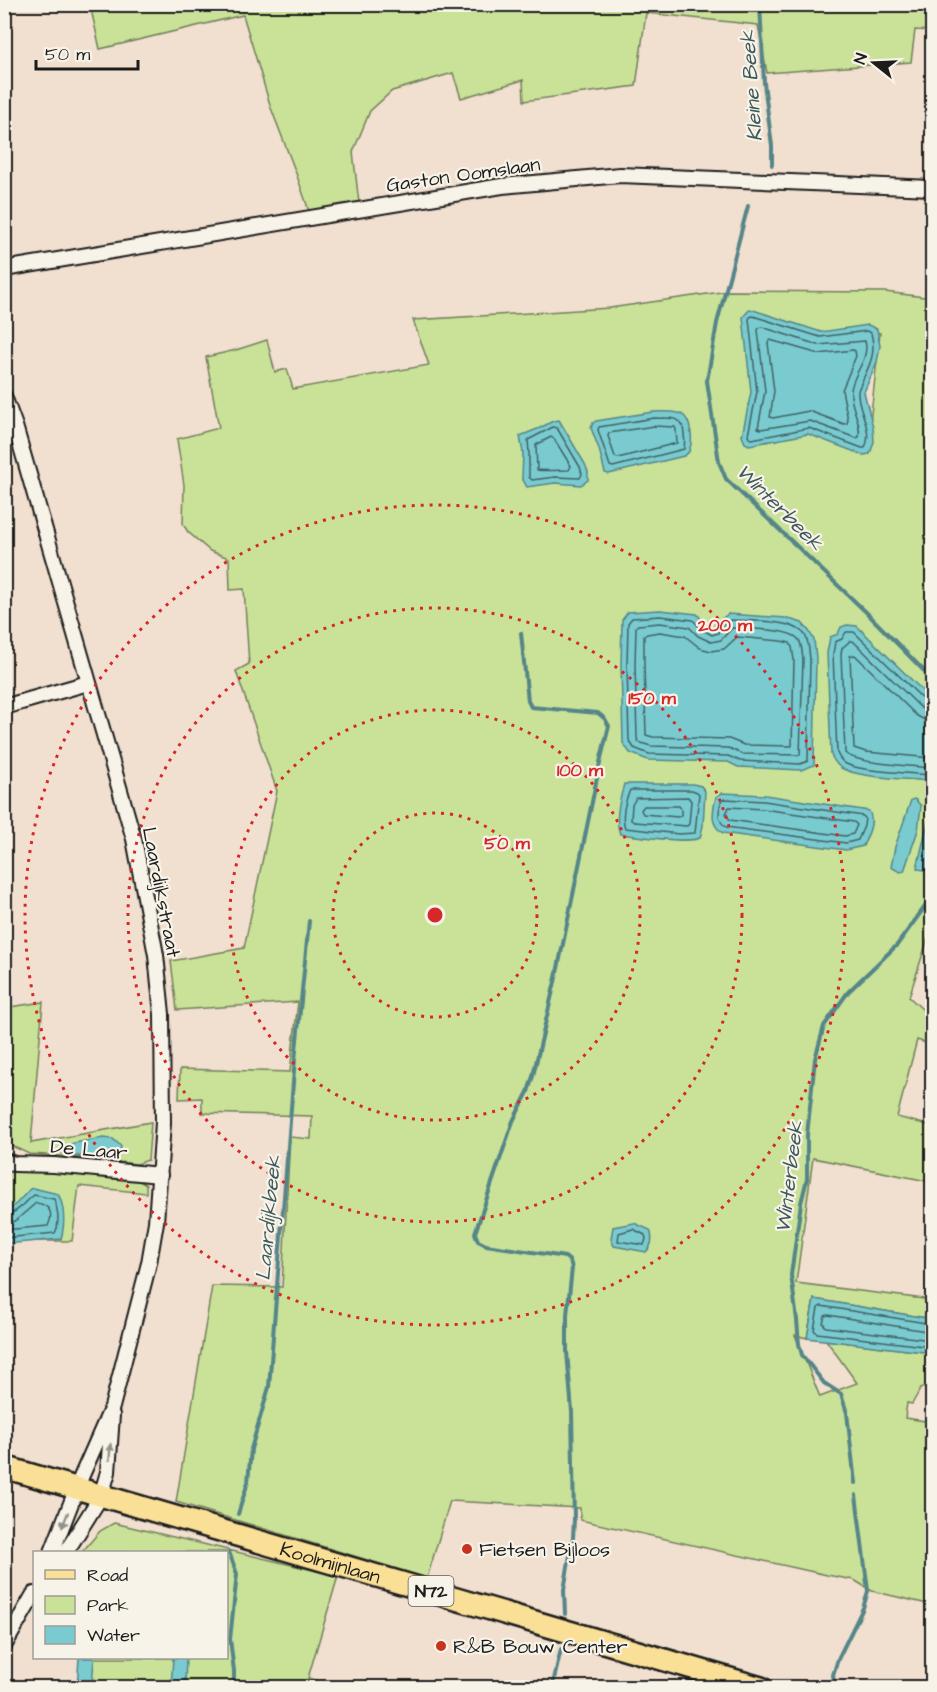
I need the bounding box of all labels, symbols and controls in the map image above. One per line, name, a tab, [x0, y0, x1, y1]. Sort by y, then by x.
water label: Kleine Beek	[733, 28, 770, 143]
scale bar	[36, 33, 138, 71]
north arrow	[844, 33, 904, 93]
text: 50 m	[45, 42, 90, 67]
text: N	[849, 51, 873, 67]
street label: Gaston Oomslaan	[384, 150, 542, 200]
water label: Winterbeek	[730, 457, 830, 558]
text: 200 m	[697, 613, 753, 638]
text: 150 m	[628, 686, 677, 711]
text: 100 m	[557, 758, 604, 783]
street label: Laardijkstraat	[135, 825, 187, 960]
text: 50 m	[484, 831, 531, 856]
centre of rings	[425, 905, 445, 925]
water label: Winterbeek	[768, 1118, 811, 1235]
street label: De Laar	[49, 1133, 129, 1167]
water label: Laardijkbeek	[249, 1153, 289, 1282]
one-way arrow	[105, 1443, 114, 1462]
one-way arrow	[59, 1512, 69, 1530]
street label: Koolmijnlaan	[277, 1535, 384, 1591]
place label: Fietsen Bijloos	[479, 1536, 610, 1564]
marker: Fietsen Bijloos	[460, 1542, 474, 1556]
legend	[33, 1551, 228, 1659]
text: Road	[87, 1563, 128, 1588]
road number: N72	[408, 1576, 454, 1606]
text: Park	[87, 1593, 129, 1618]
text: Water	[87, 1623, 140, 1648]
place label: R&B Bouw Center	[453, 1633, 628, 1661]
marker: R&B Bouw Center	[434, 1639, 448, 1653]

